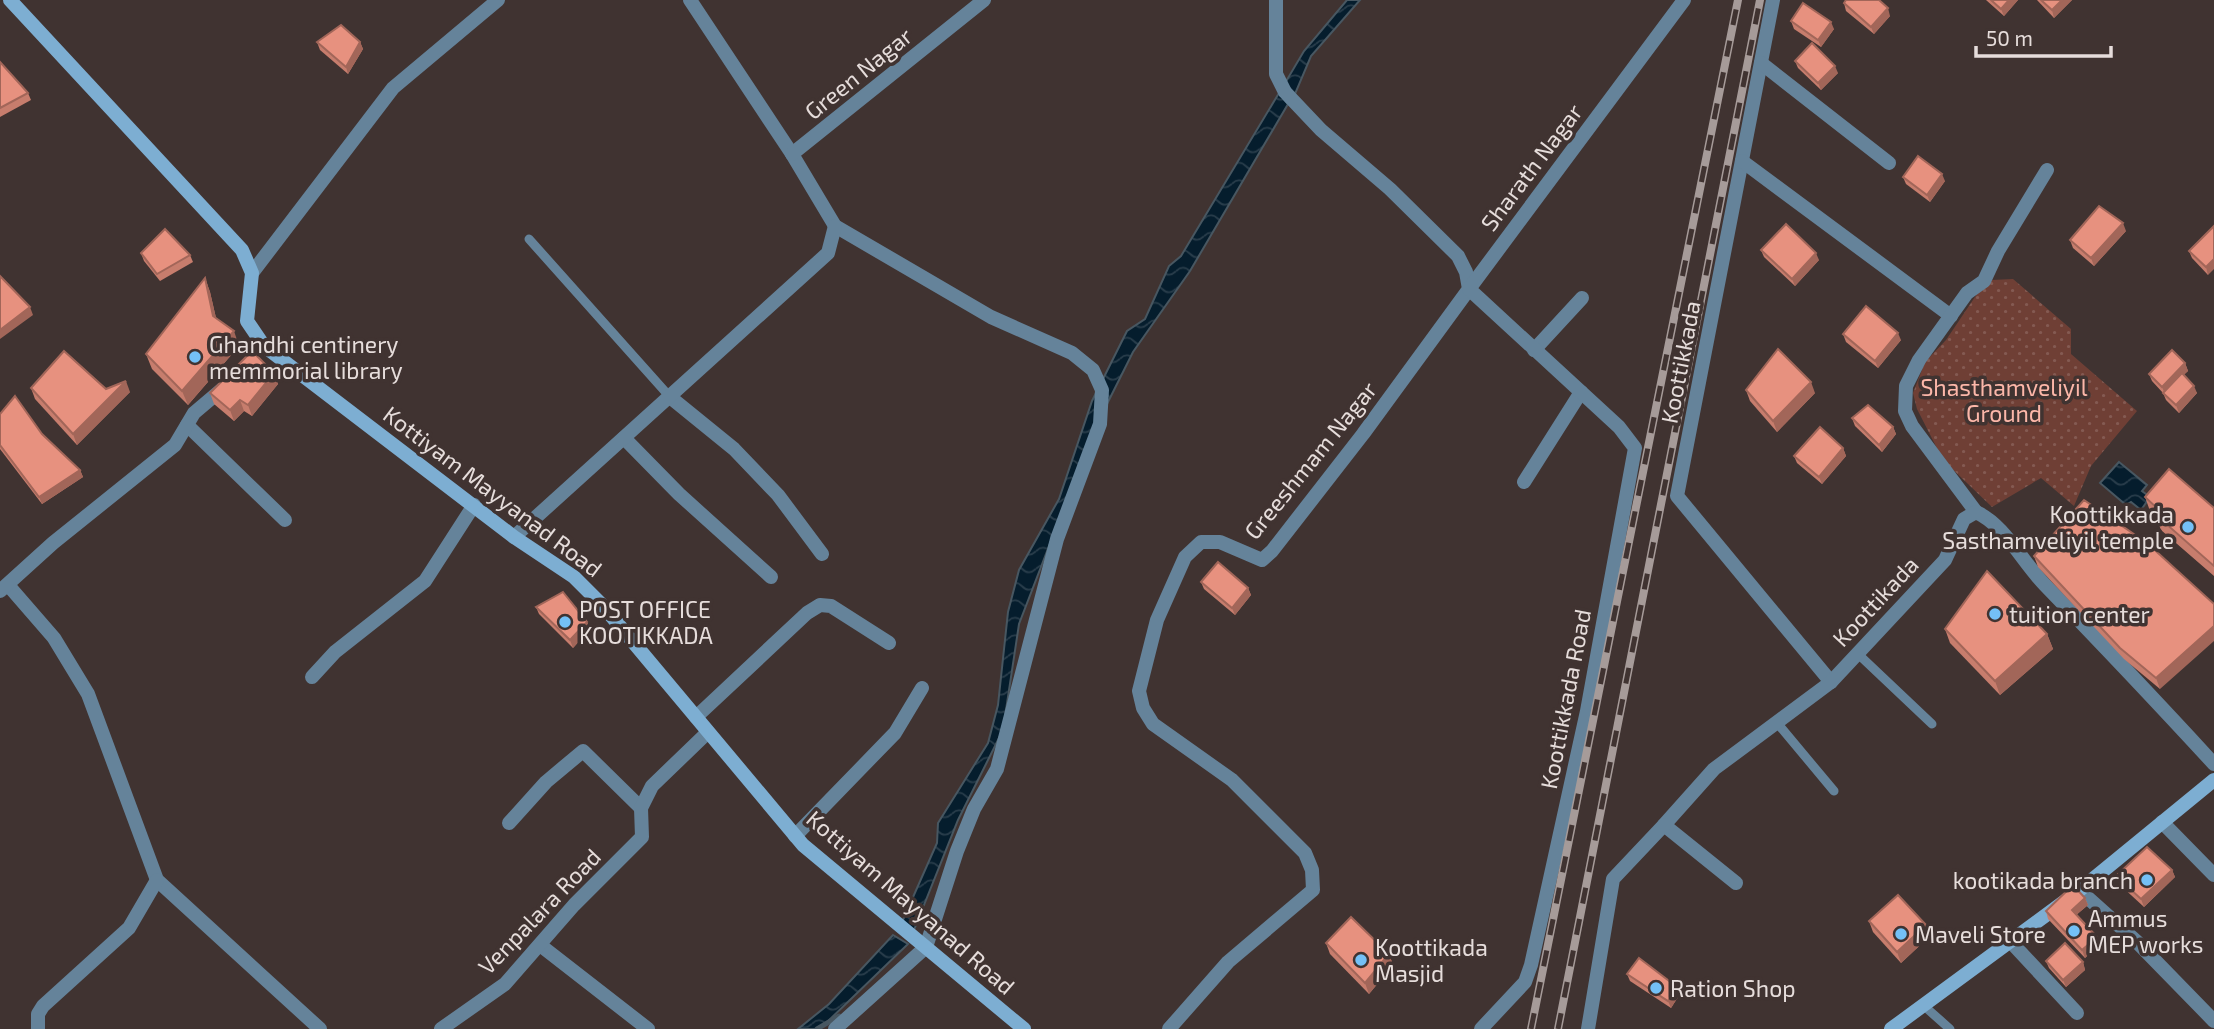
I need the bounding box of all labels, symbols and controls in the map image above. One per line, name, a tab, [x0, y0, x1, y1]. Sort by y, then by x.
scale bar	[1976, 14, 2111, 58]
street label: Green Nagar	[799, 21, 917, 125]
text: 50 m	[1986, 25, 2033, 50]
street label: Sharath Nagar	[1474, 98, 1588, 236]
street label: Koottikkada	[1654, 298, 1706, 426]
place label: Ghandhi centinery memmorial library	[209, 330, 403, 384]
marker: Ghandhi centinery memmorial library	[187, 349, 203, 365]
park label: Shasthamveliyil Ground	[1920, 373, 2088, 427]
street label: Greeshmam Nagar	[1238, 376, 1382, 544]
street label: Kottiyam Mayyanad Road	[378, 400, 608, 582]
place label: Koottikkada Sasthamveliyil temple	[1942, 500, 2174, 554]
marker: Koottikkada Sasthamveliyil temple	[2180, 519, 2196, 535]
street label: Koottikada	[1826, 550, 1924, 652]
place label: POST OFFICE KOOTIKKADA	[579, 595, 714, 649]
place label: tuition center	[2009, 600, 2150, 628]
marker: tuition center	[1987, 606, 2003, 622]
street label: Koottikkada Road	[1534, 607, 1596, 791]
marker: POST OFFICE KOOTIKKADA	[557, 614, 573, 630]
street label: Kottiyam Mayyanad Road	[801, 804, 1021, 1000]
street label: Venpalara Road	[472, 842, 606, 980]
place label: kootikada branch	[1953, 866, 2133, 894]
marker: kootikada branch	[2139, 872, 2155, 888]
place label: Ammus MEP works	[2088, 904, 2203, 958]
place label: Maveli Store	[1915, 920, 2046, 948]
marker: Ammus MEP works	[2066, 923, 2082, 939]
marker: Maveli Store	[1893, 926, 1909, 942]
place label: Koottikada Masjid	[1375, 933, 1488, 987]
marker: Koottikada Masjid	[1353, 952, 1369, 968]
place label: Ration Shop	[1670, 974, 1796, 1002]
marker: Ration Shop	[1648, 980, 1664, 996]

